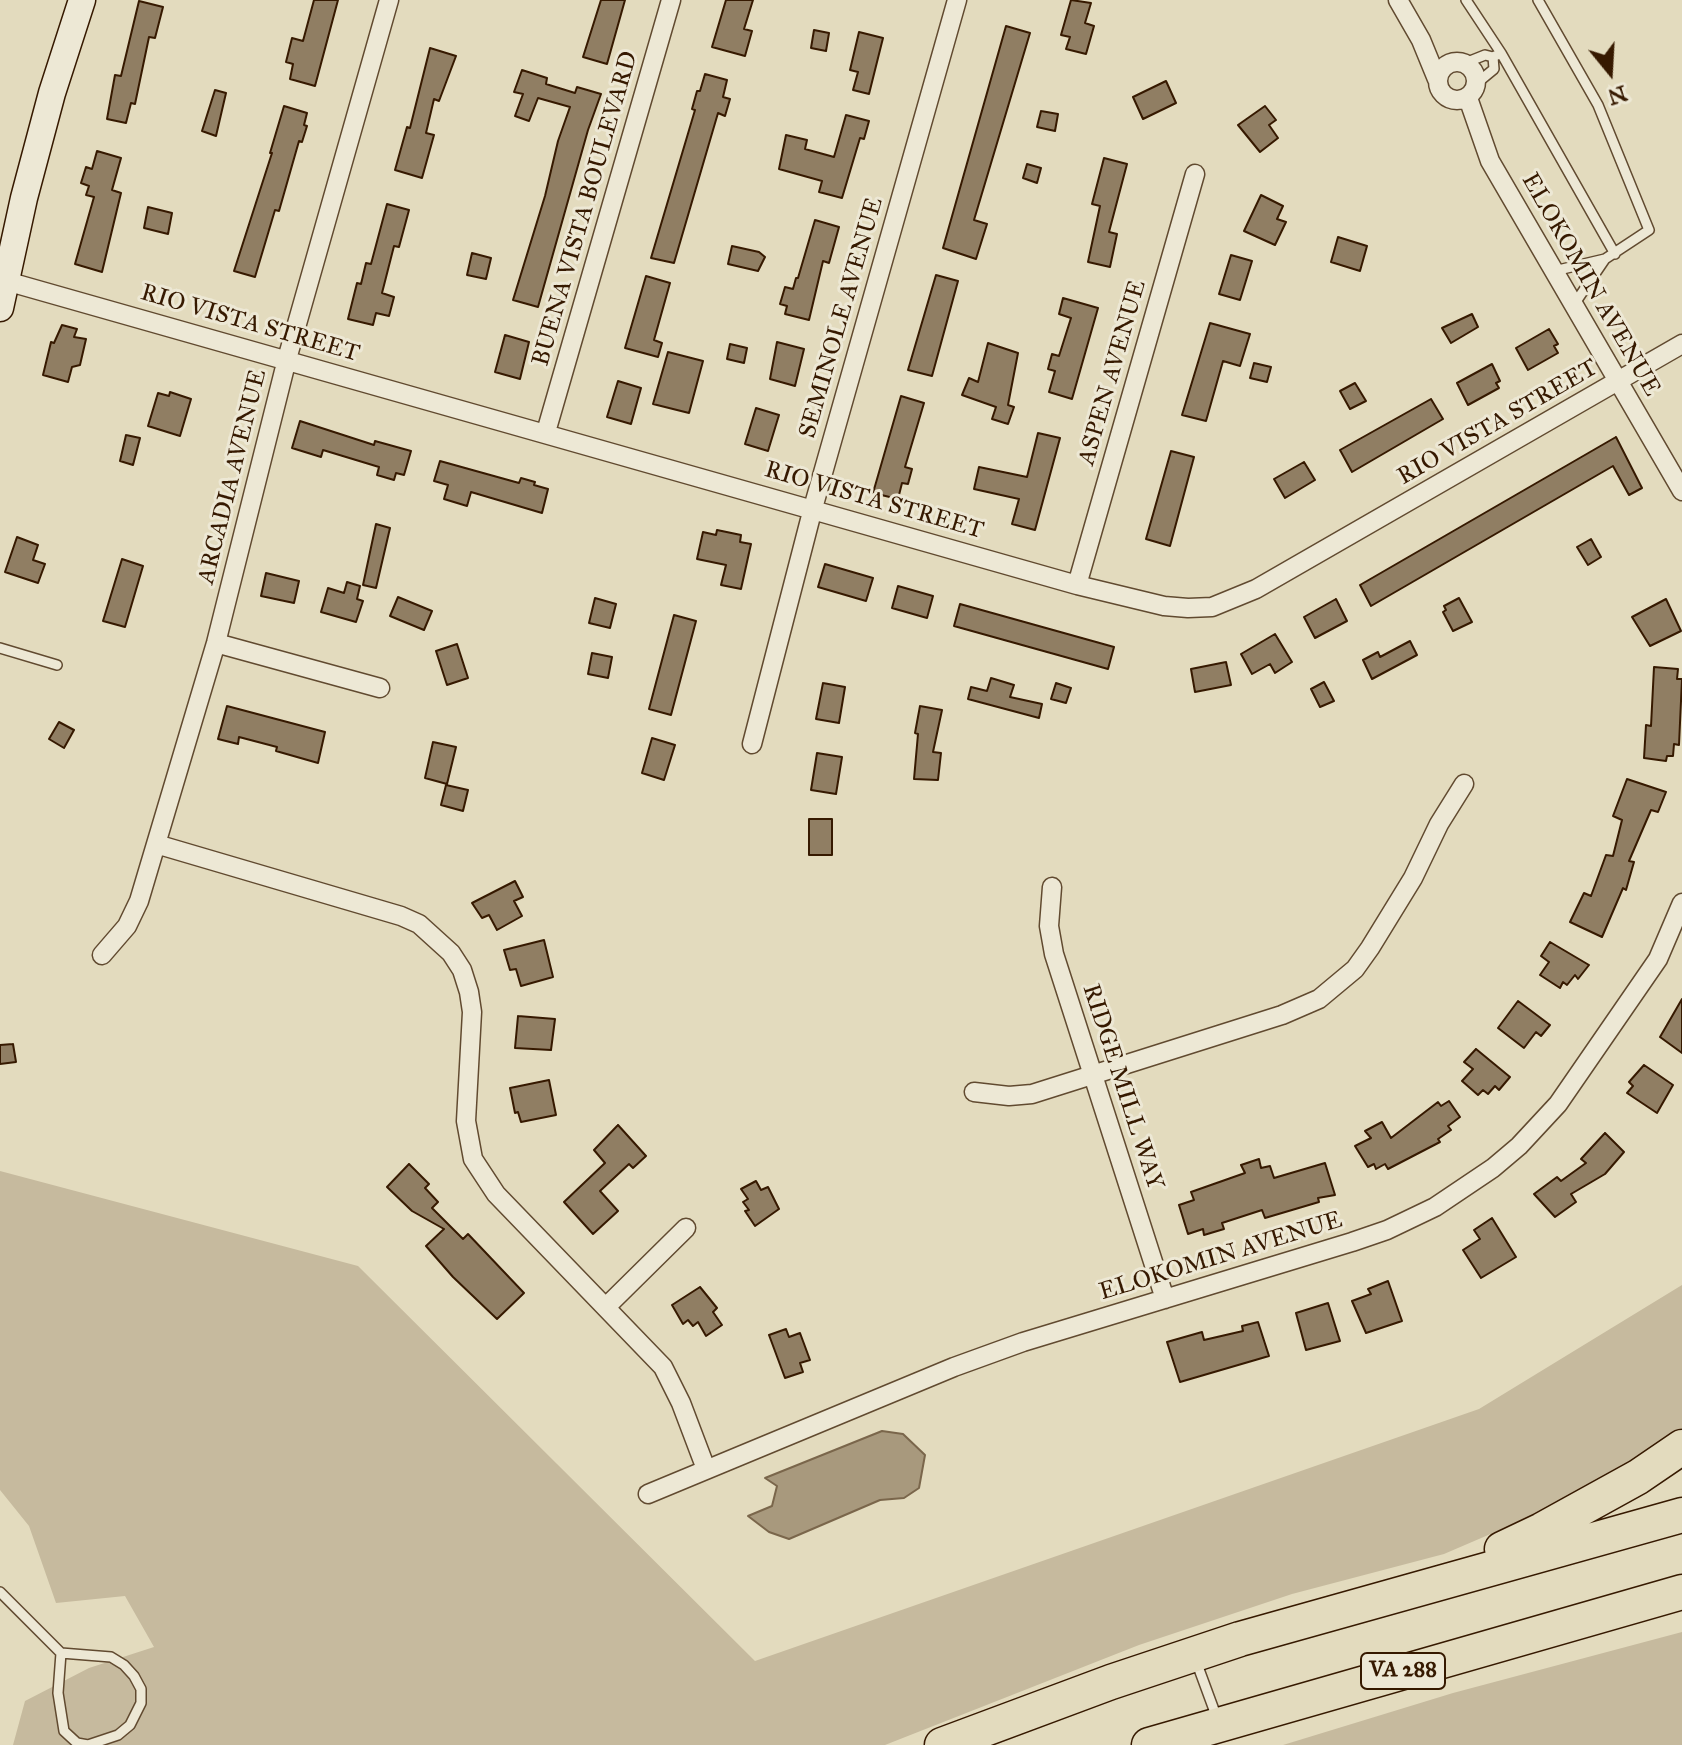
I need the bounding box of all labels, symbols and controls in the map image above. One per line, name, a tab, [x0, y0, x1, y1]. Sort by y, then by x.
north arrow	[1570, 32, 1650, 112]
street label: BUENA VISTA BOULEVARD	[527, 48, 645, 370]
text: N	[1605, 80, 1631, 111]
street label: ELOKOMIN AVENUE	[1514, 168, 1666, 402]
street label: SEMINOLE AVENUE	[794, 194, 890, 442]
street label: ASPEN AVENUE	[1073, 277, 1153, 469]
street label: RIO VISTA STREET	[137, 279, 363, 369]
street label: RIO VISTA STREET	[1393, 354, 1603, 492]
street label: ARCADIA AVENUE	[192, 367, 274, 587]
street label: RIO VISTA STREET	[761, 456, 987, 546]
street label: RIDGE MILL WAY	[1075, 981, 1169, 1193]
street label: ELOKOMIN AVENUE	[1096, 1206, 1346, 1308]
road number: VA 288	[1361, 1653, 1445, 1689]

